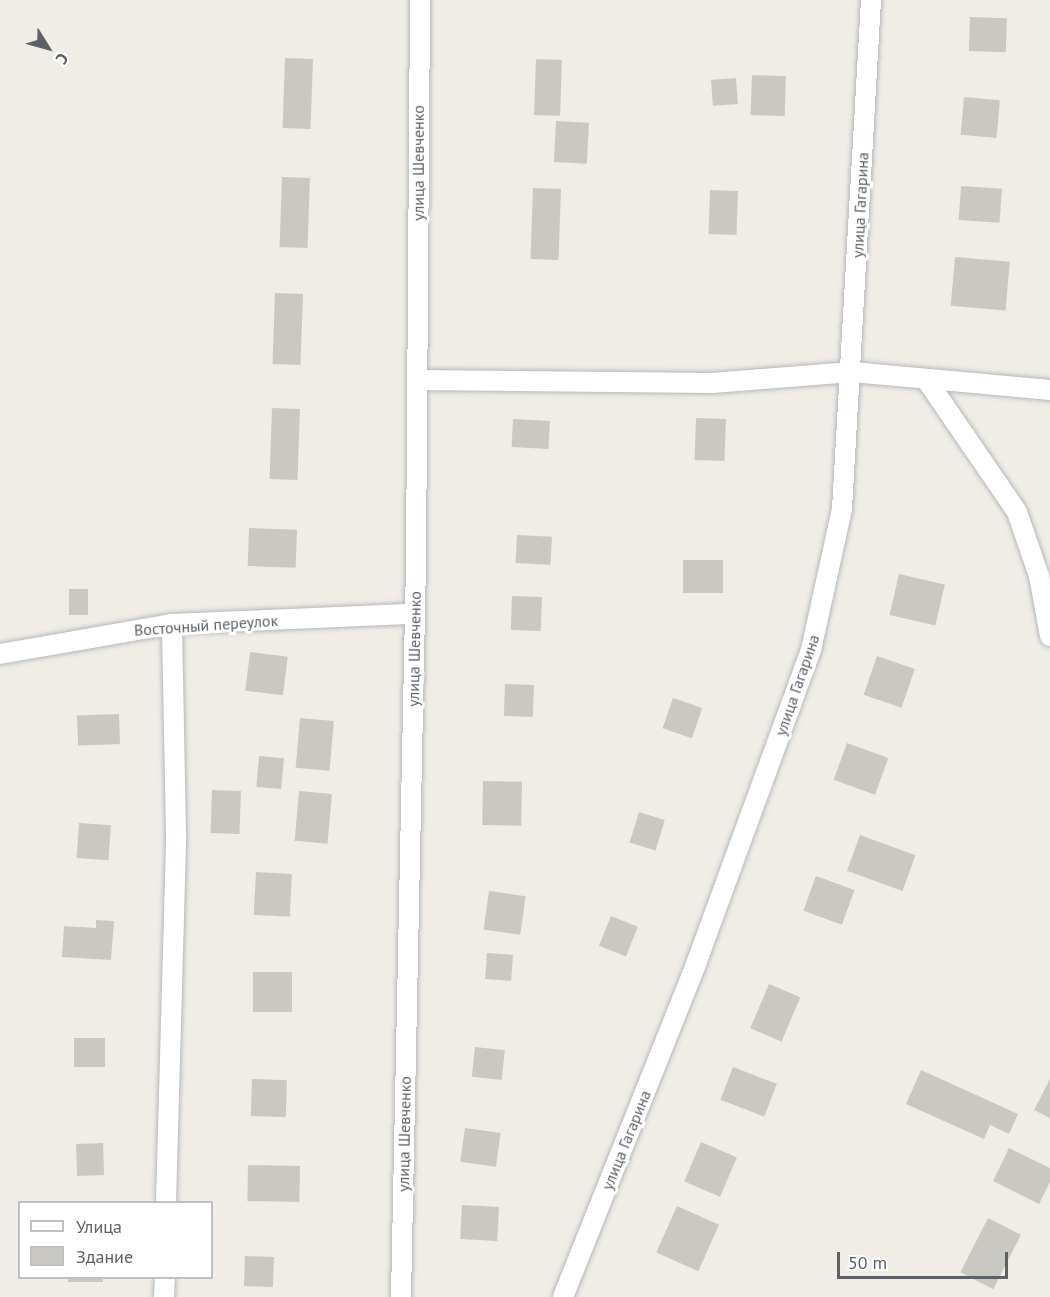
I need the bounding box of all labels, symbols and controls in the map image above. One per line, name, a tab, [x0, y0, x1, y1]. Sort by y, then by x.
north arrow	[18, 18, 78, 78]
text: С	[52, 49, 73, 68]
street label: улица Шевченко	[408, 105, 428, 221]
street label: улица Гагарина	[848, 152, 872, 258]
street label: улица Шевченко	[403, 591, 425, 707]
street label: Восточный переулок	[133, 610, 279, 640]
street label: улица Гагарина	[771, 632, 823, 738]
street label: улица Шевченко	[393, 1076, 415, 1192]
street label: улица Гагарина	[597, 1087, 655, 1193]
legend	[18, 1201, 213, 1279]
text: Улица	[76, 1215, 122, 1238]
scale bar	[840, 1240, 1011, 1278]
text: Здание	[76, 1245, 133, 1268]
text: 50 m	[848, 1251, 887, 1274]

